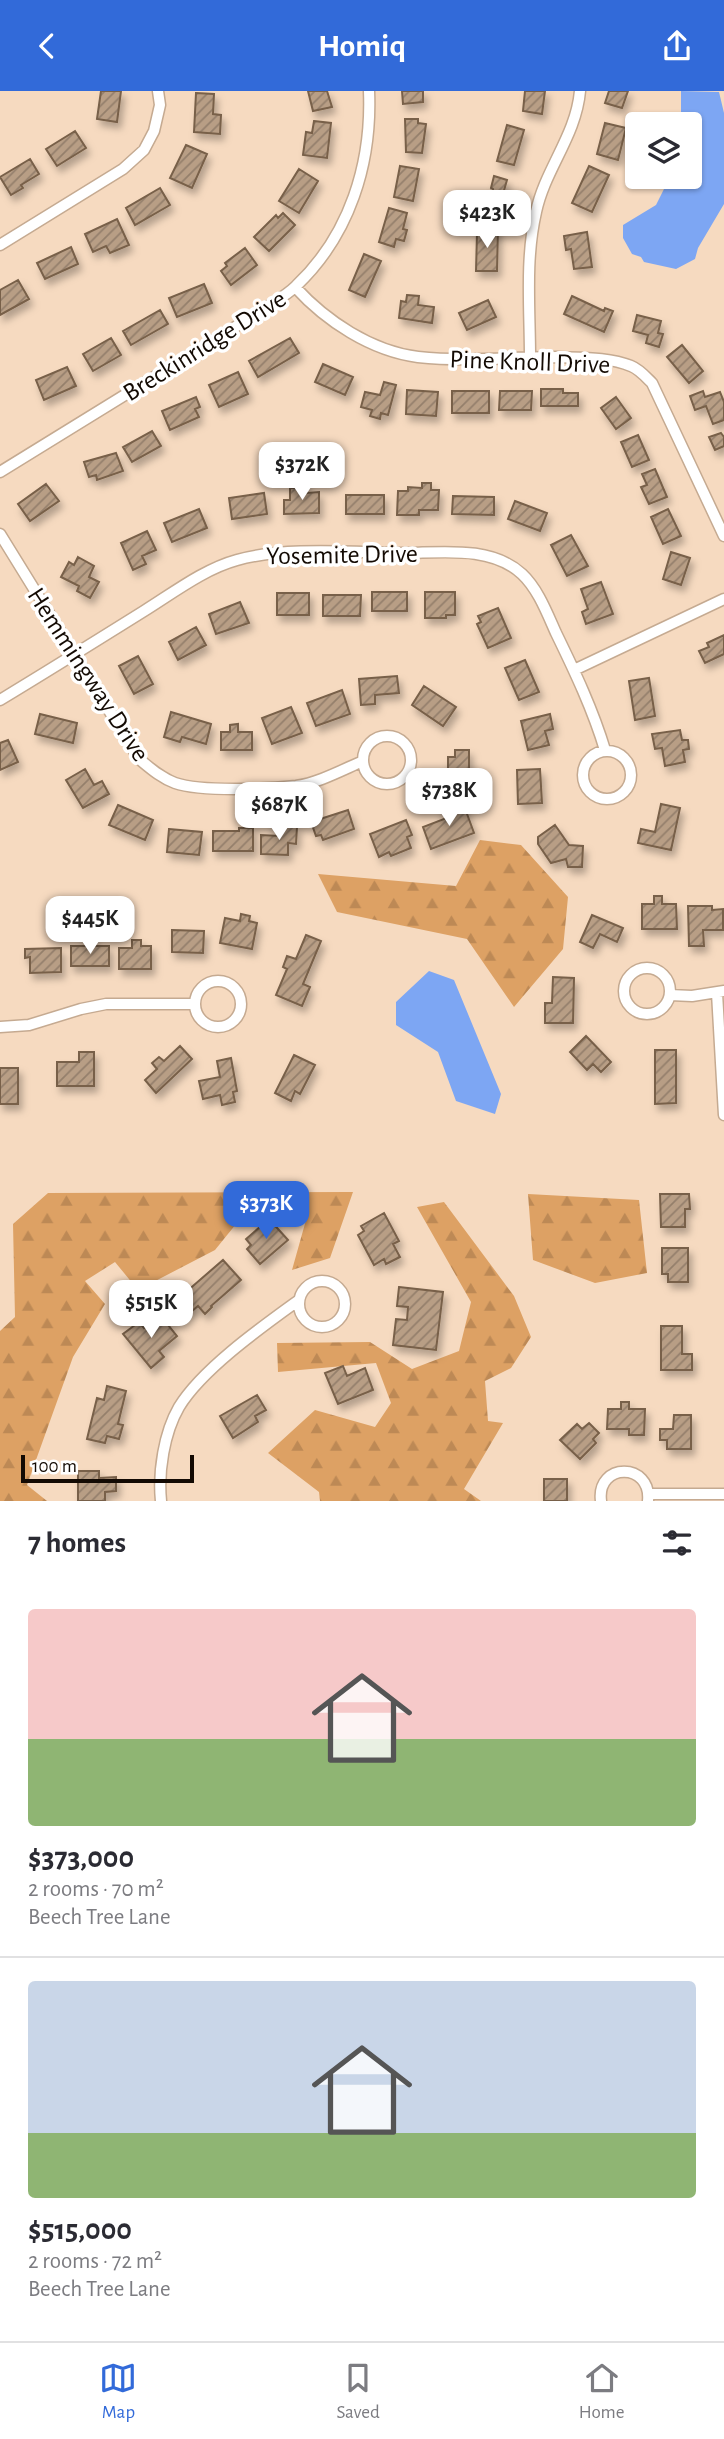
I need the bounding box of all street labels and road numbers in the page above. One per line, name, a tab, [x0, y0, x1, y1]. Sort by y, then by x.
street label: Breckinridge Drive	[119, 285, 291, 406]
street label: Pine Knoll Drive	[449, 346, 611, 378]
street label: Yosemite Drive	[266, 541, 418, 569]
street label: Hemmingway Drive	[22, 583, 154, 766]

